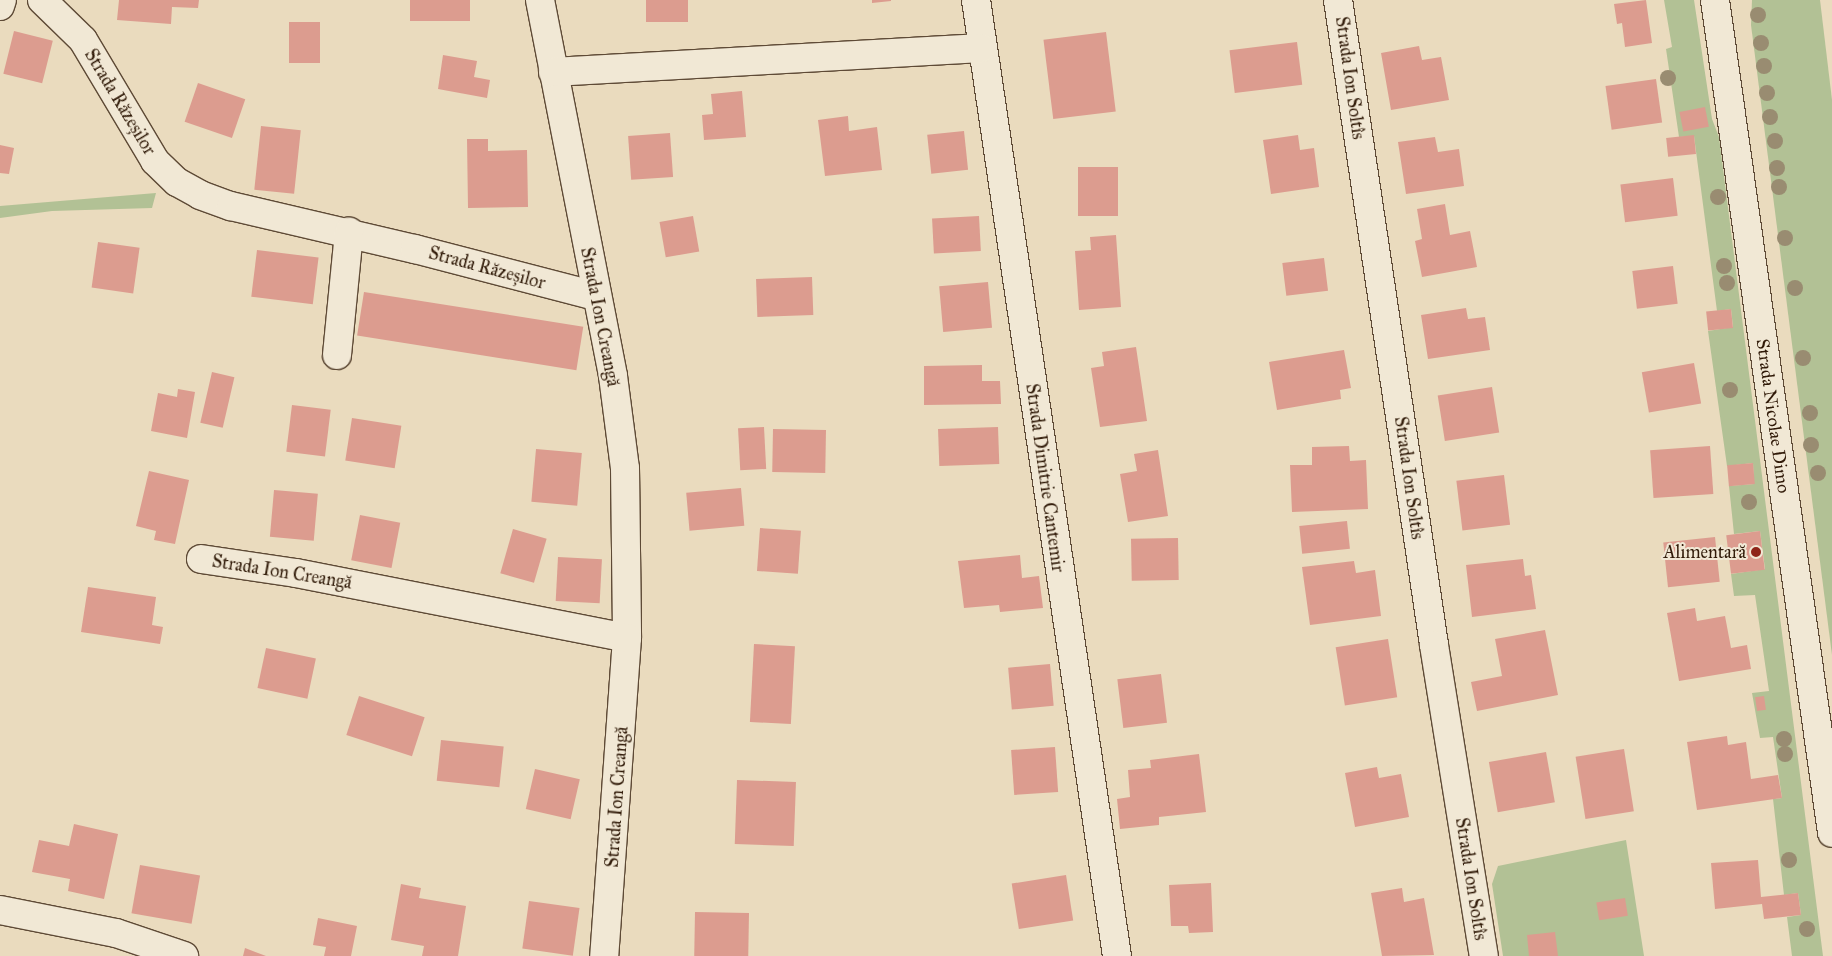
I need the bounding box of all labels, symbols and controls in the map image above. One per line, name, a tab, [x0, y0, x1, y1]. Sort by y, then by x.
street label: Strada Ion Soltîs	[1331, 15, 1369, 141]
street label: Strada Răzeșilor	[80, 45, 160, 159]
street label: Strada Răzeșilor	[426, 242, 548, 294]
street label: Strada Ion Creangă	[576, 246, 624, 388]
street label: Strada Nicolae Dimo	[1751, 337, 1795, 495]
street label: Strada Dimitrie Cantemir	[1021, 382, 1069, 574]
street label: Strada Ion Soltîs	[1390, 415, 1428, 541]
place label: Alimentară	[1664, 541, 1746, 563]
marker: Alimentară	[1750, 546, 1762, 558]
street label: Strada Ion Creangă	[210, 550, 354, 594]
street label: Strada Ion Creangă	[601, 726, 633, 868]
street label: Strada Ion Soltîs	[1451, 816, 1491, 942]

